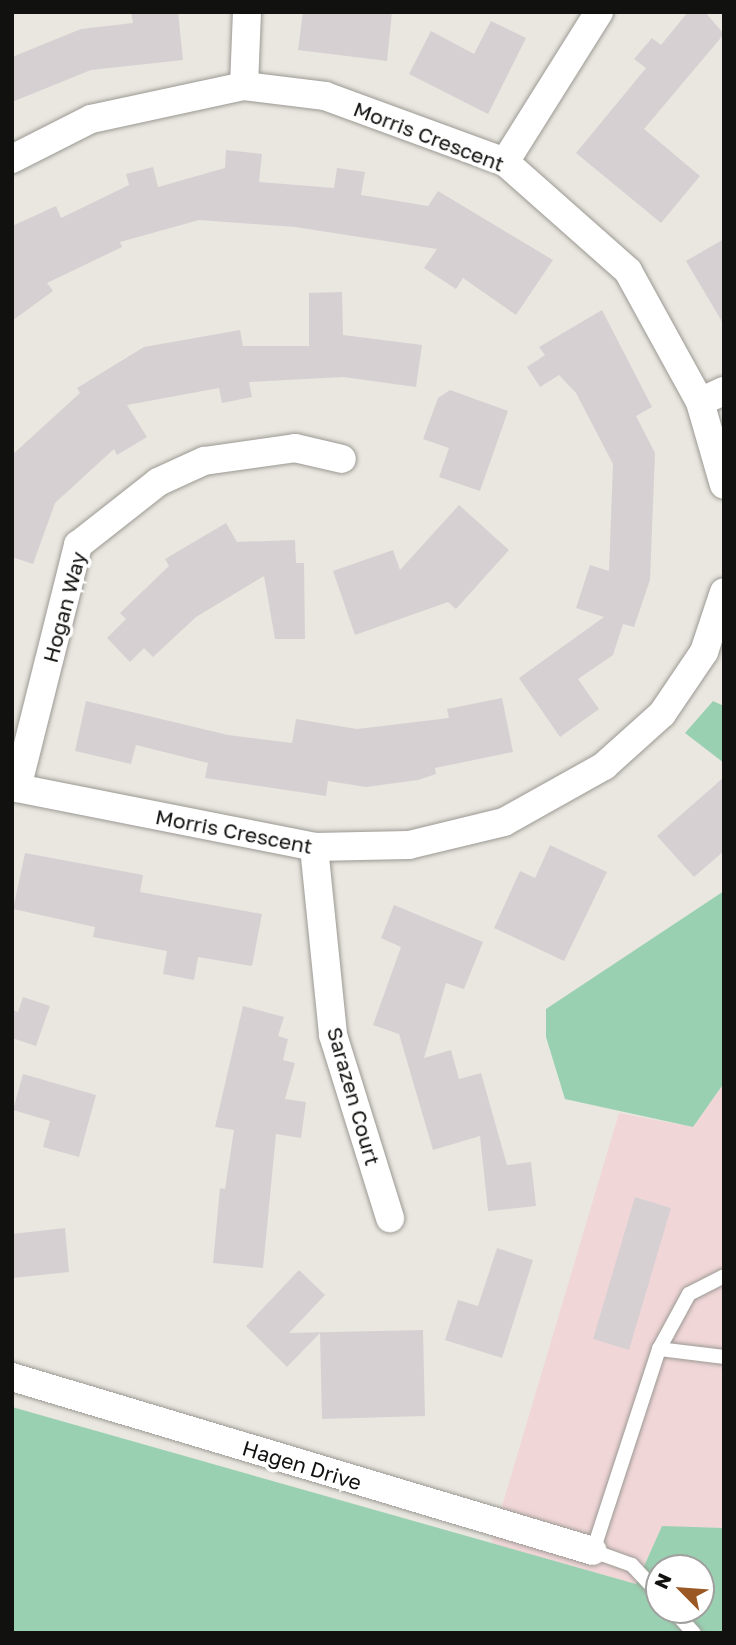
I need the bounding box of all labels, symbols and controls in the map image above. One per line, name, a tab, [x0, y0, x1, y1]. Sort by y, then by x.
street label: Morris Crescent	[350, 96, 508, 176]
street label: Hogan Way	[37, 549, 91, 665]
street label: Morris Crescent	[153, 803, 315, 859]
street label: Sarazen Court	[322, 1024, 386, 1168]
street label: Hagen Drive	[239, 1435, 365, 1495]
north arrow	[645, 1554, 715, 1624]
text: N	[649, 1569, 676, 1592]

